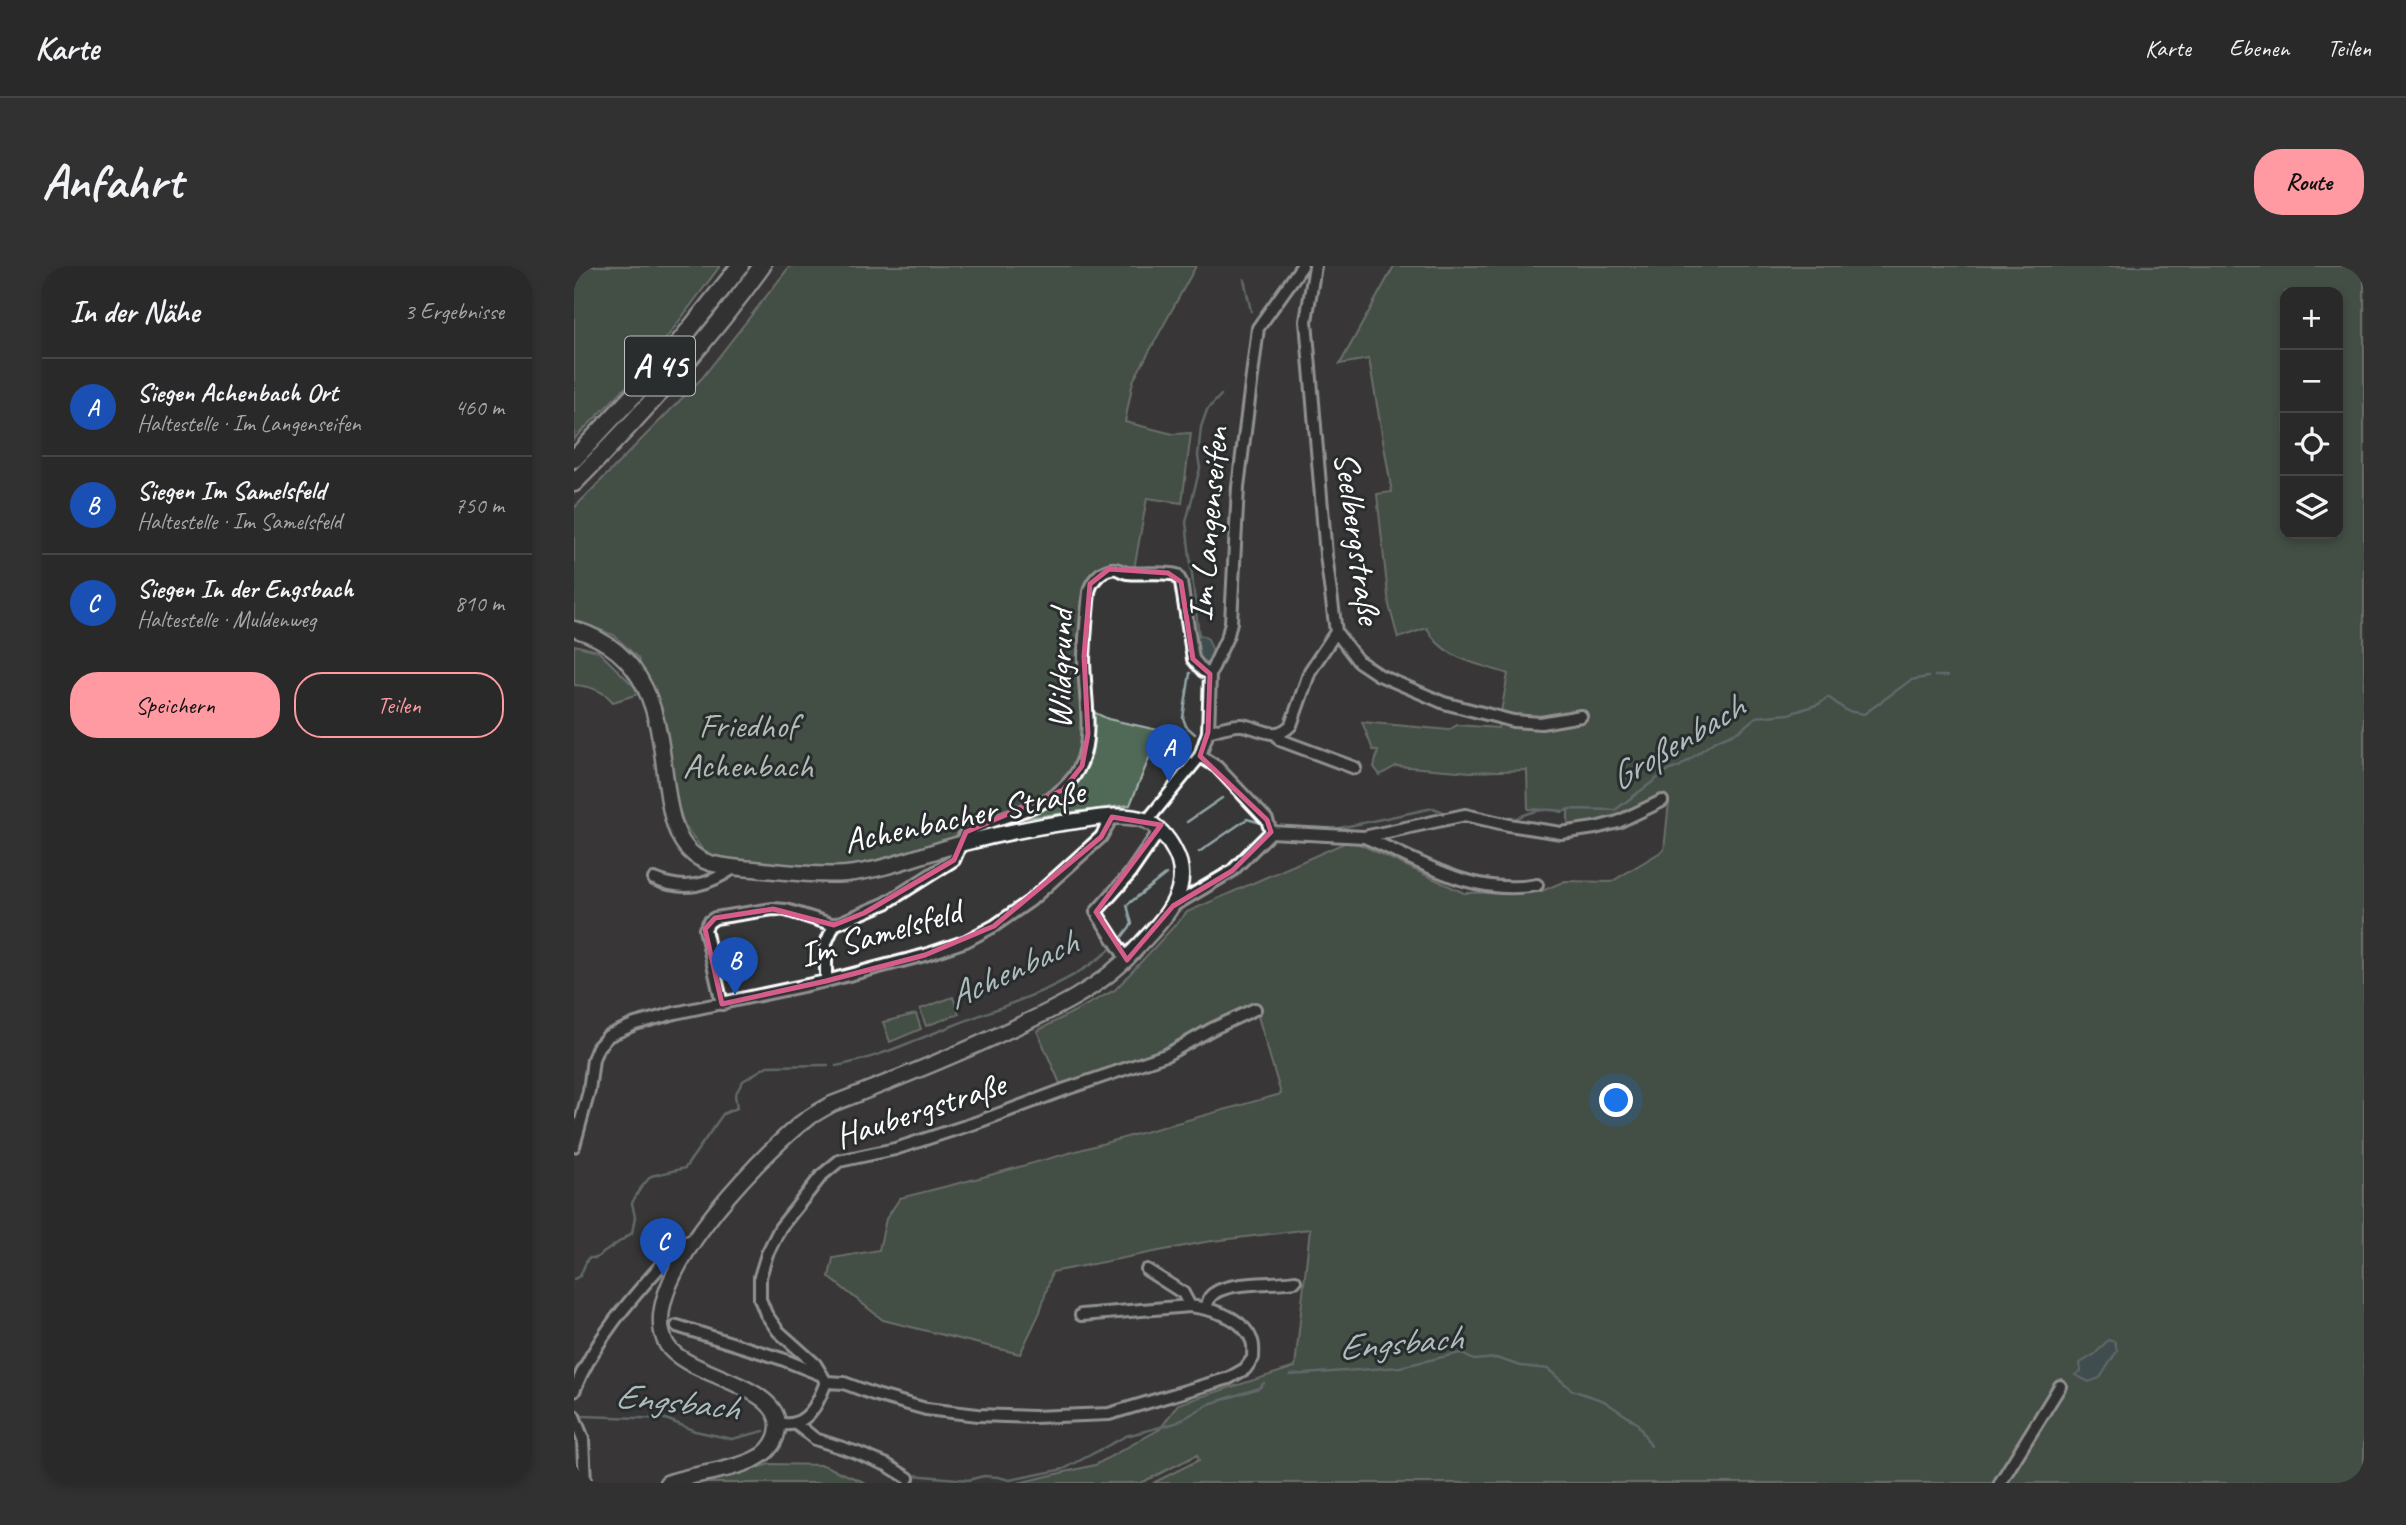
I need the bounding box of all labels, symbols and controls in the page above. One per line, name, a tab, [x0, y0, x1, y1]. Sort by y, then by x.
text: Karte	[35, 27, 99, 69]
text: Karte	[2145, 33, 2191, 63]
text: Ebenen	[2229, 33, 2289, 63]
text: Teilen	[2327, 33, 2371, 63]
button: Route	[2254, 149, 2364, 215]
text: Anfahrt	[42, 151, 182, 213]
map controls	[2280, 287, 2343, 539]
button: +	[2280, 287, 2343, 350]
text: In der Nähe	[70, 293, 199, 331]
text: 3 Ergebnisse	[404, 297, 504, 326]
road number: A 45	[625, 337, 695, 396]
button: −	[2280, 350, 2343, 413]
text: Siegen Achenbach Ort	[137, 376, 338, 409]
text: A	[87, 393, 99, 422]
text: 460 m	[455, 393, 504, 422]
text: Haltestelle · Im Langenseifen	[137, 409, 361, 438]
button: locate	[2280, 413, 2343, 476]
street label: Im Langenseifen	[1177, 424, 1239, 623]
street label: Seelbergstraße	[1324, 449, 1393, 629]
text: Siegen Im Samelsfeld	[137, 474, 325, 507]
button: layers	[2280, 476, 2343, 539]
text: B	[87, 491, 99, 520]
text: 750 m	[455, 491, 504, 520]
text: Haltestelle · Im Samelsfeld	[137, 507, 342, 536]
text: Siegen In der Engsbach	[137, 572, 353, 605]
text: C	[88, 589, 98, 618]
text: 810 m	[455, 589, 504, 618]
street label: Wildgrund	[1036, 603, 1084, 729]
text: Haltestelle · Muldenweg	[137, 605, 316, 634]
button: Speichern	[70, 672, 280, 738]
button: Teilen	[294, 672, 504, 738]
water label: Großenbach	[1600, 682, 1755, 801]
park label: Friedhof Achenbach	[683, 703, 814, 788]
pin: A	[1146, 724, 1192, 782]
street label: Achenbacher Straße	[840, 768, 1091, 863]
street label: Im Samelsfeld	[794, 887, 971, 977]
water label: Achenbach	[940, 918, 1086, 1019]
pin: B	[712, 937, 758, 995]
street label: Haubergstraße	[829, 1061, 1013, 1159]
your location	[1599, 1083, 1633, 1117]
pin: C	[640, 1218, 686, 1276]
water label: Engsbach	[1336, 1313, 1466, 1371]
water label: Engsbach	[613, 1371, 743, 1431]

